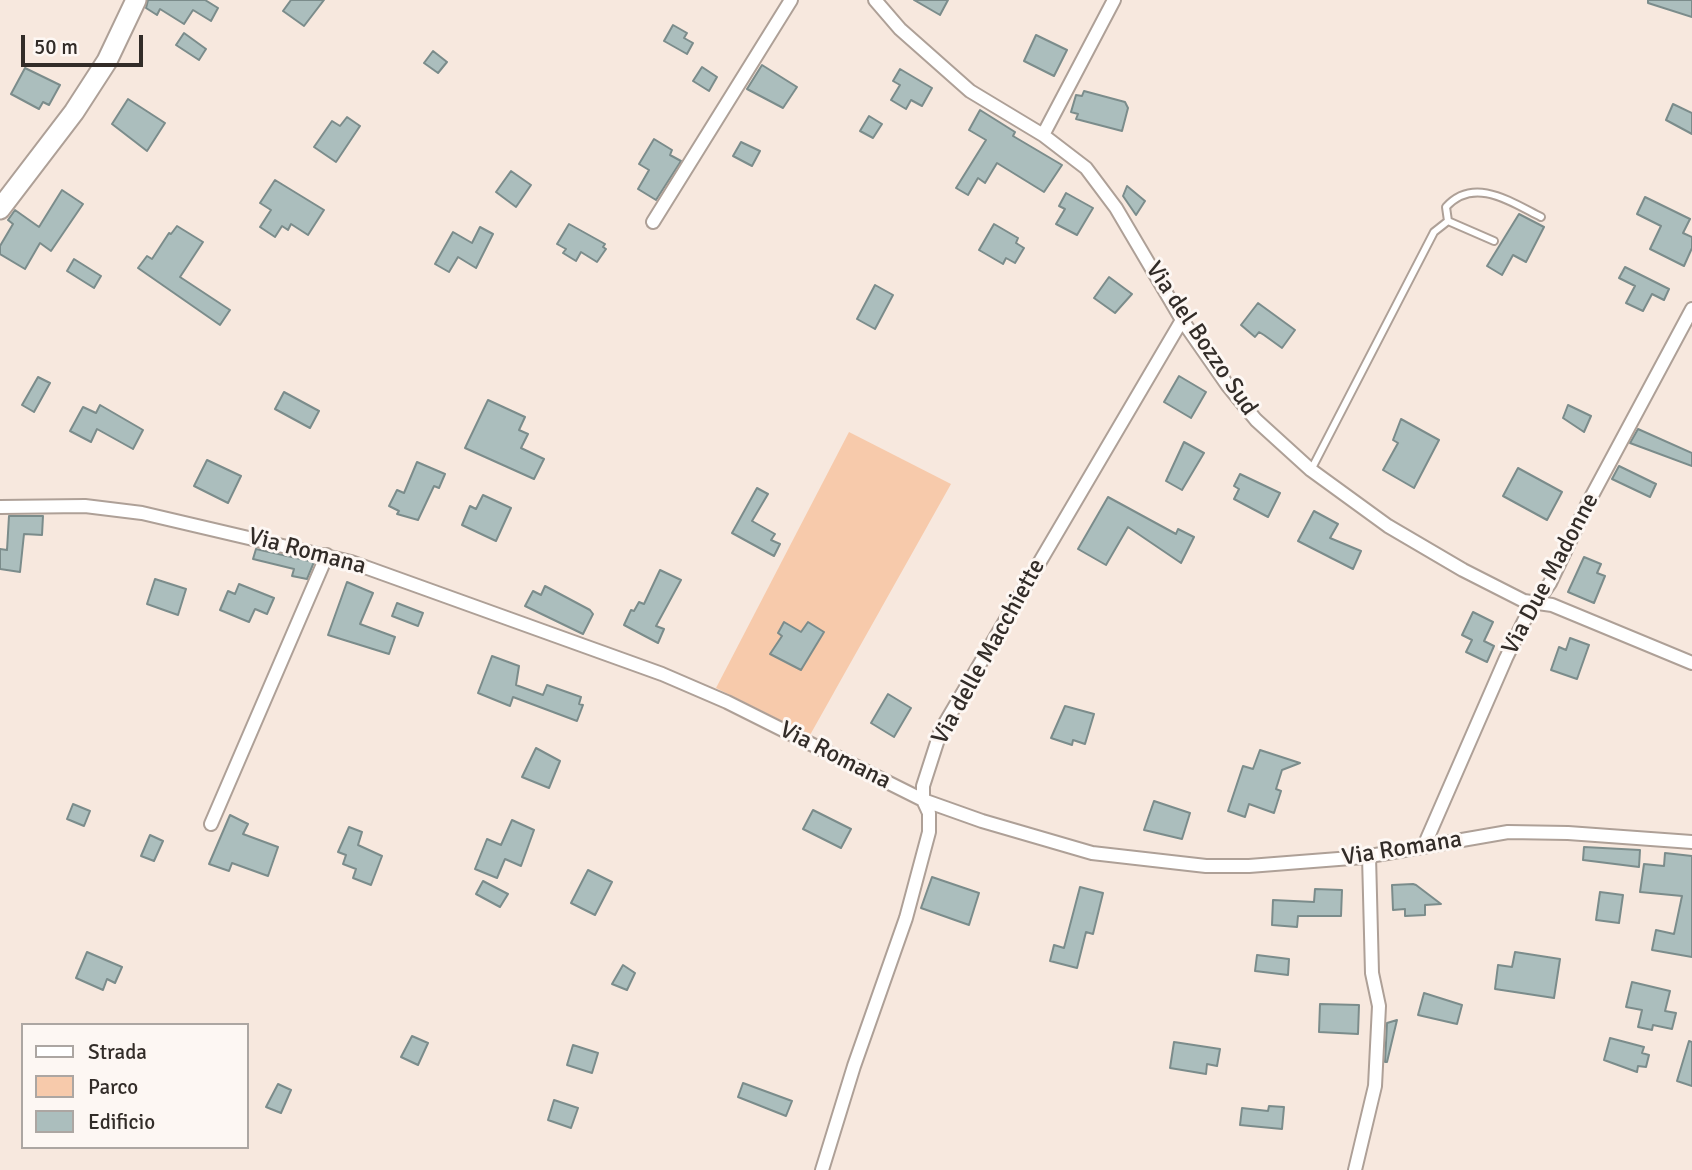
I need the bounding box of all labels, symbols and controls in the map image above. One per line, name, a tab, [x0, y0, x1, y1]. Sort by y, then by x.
scale bar	[24, 21, 147, 65]
text: 50 m	[34, 34, 78, 60]
street label: Via del Bozzo Sud	[1139, 257, 1263, 421]
street label: Via Due Madonne	[1496, 488, 1606, 660]
street label: Via Romana	[245, 522, 369, 582]
street label: Via delle Macchiette	[926, 554, 1052, 750]
street label: Via Romana	[775, 716, 895, 796]
street label: Via Romana	[1340, 825, 1464, 873]
legend	[21, 1023, 248, 1149]
text: Strada	[88, 1039, 147, 1065]
text: Parco	[88, 1074, 138, 1100]
text: Edificio	[88, 1109, 155, 1135]

